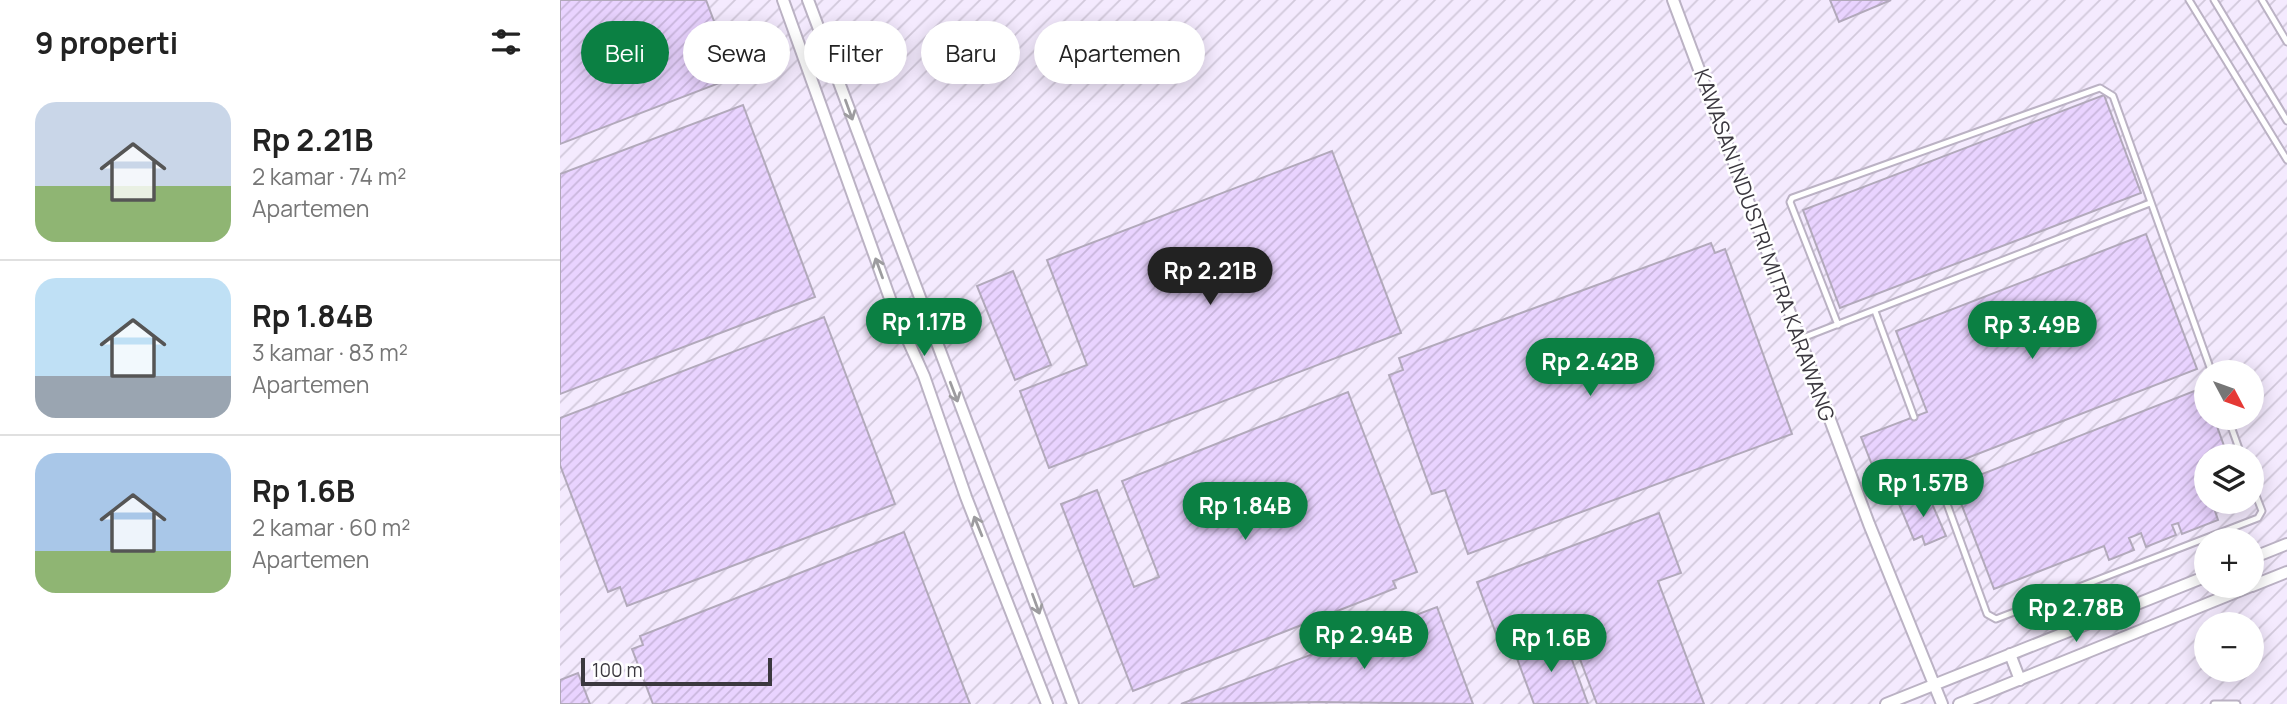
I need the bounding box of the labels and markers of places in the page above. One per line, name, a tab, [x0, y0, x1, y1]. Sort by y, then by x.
pin: Rp 2.21B	[1138, 247, 1282, 307]
pin: Rp 1.17B	[852, 298, 996, 358]
pin: Rp 3.49B	[1960, 302, 2104, 361]
pin: Rp 2.42B	[1518, 338, 1662, 398]
pin: Rp 1.57B	[1851, 460, 1995, 519]
pin: Rp 1.84B	[1173, 482, 1317, 542]
pin: Rp 2.78B	[2004, 584, 2148, 644]
pin: Rp 2.94B	[1292, 612, 1436, 671]
pin: Rp 1.6B	[1486, 614, 1616, 674]

